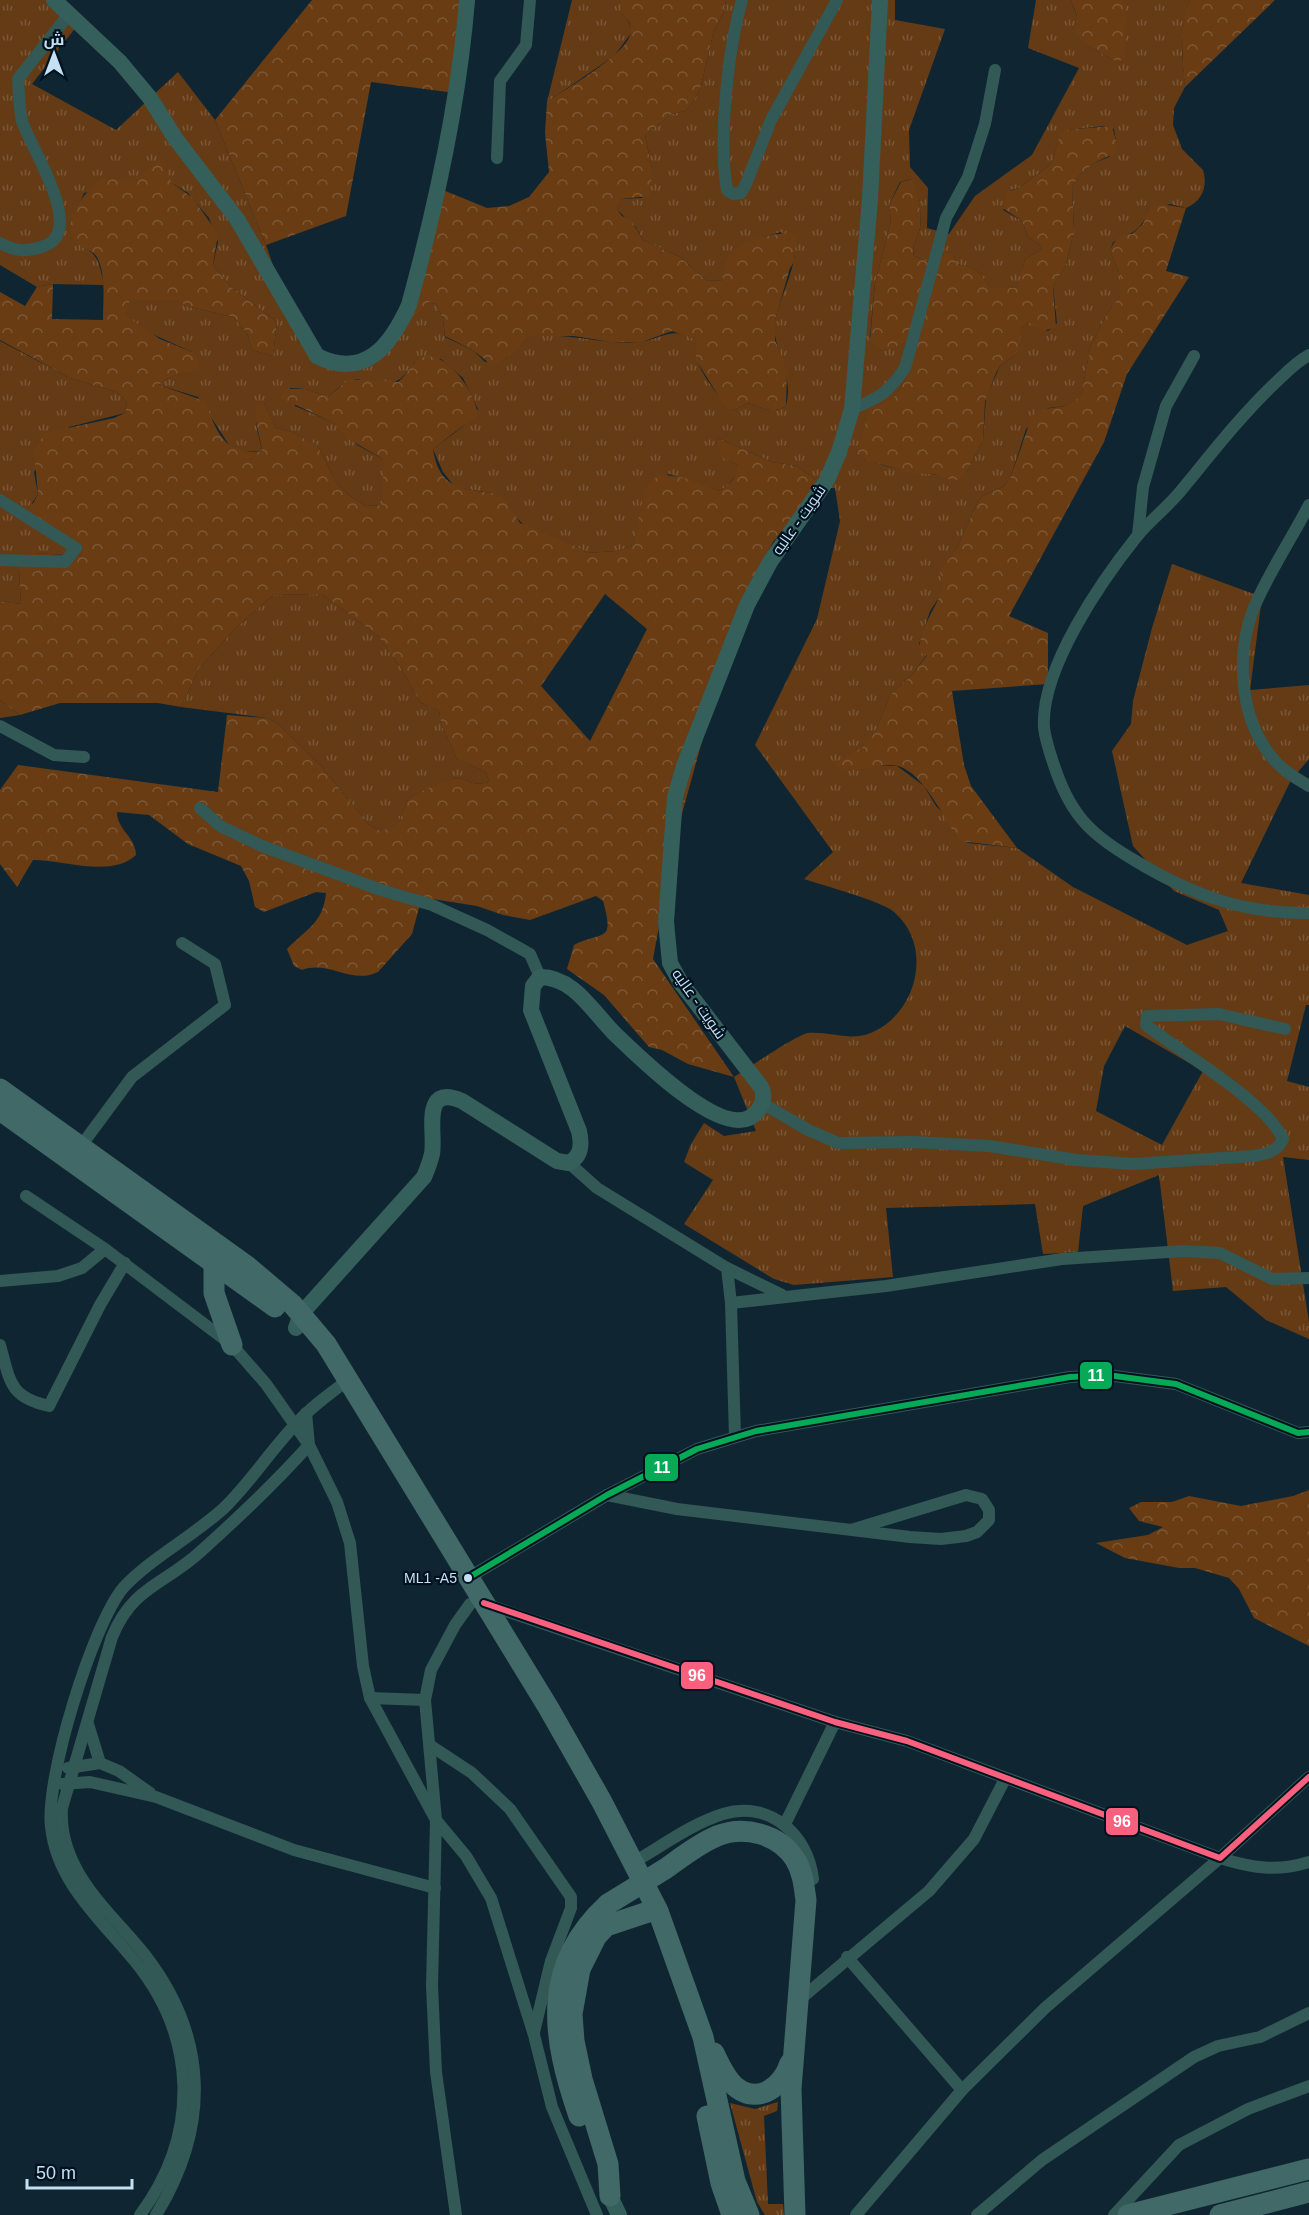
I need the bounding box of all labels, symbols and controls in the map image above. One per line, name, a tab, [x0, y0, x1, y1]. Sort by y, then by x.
north arrow	[24, 24, 84, 84]
text: ش	[44, 31, 64, 49]
street label: شويت - عاليه	[768, 482, 830, 558]
street label: شويت - عاليه	[668, 966, 730, 1042]
line badge: 11	[1079, 1361, 1113, 1390]
text: 11	[1088, 1367, 1105, 1384]
line badge: 11	[644, 1453, 679, 1482]
text: 11	[654, 1459, 671, 1476]
place label: ML1 -A5	[404, 1570, 457, 1586]
marker: ML1 -A5	[462, 1572, 474, 1584]
line badge: 96	[680, 1661, 714, 1690]
text: 96	[688, 1667, 706, 1684]
line badge: 96	[1105, 1807, 1139, 1836]
text: 96	[1113, 1813, 1131, 1830]
scale bar	[27, 2152, 132, 2190]
text: 50 m	[36, 2163, 76, 2183]

